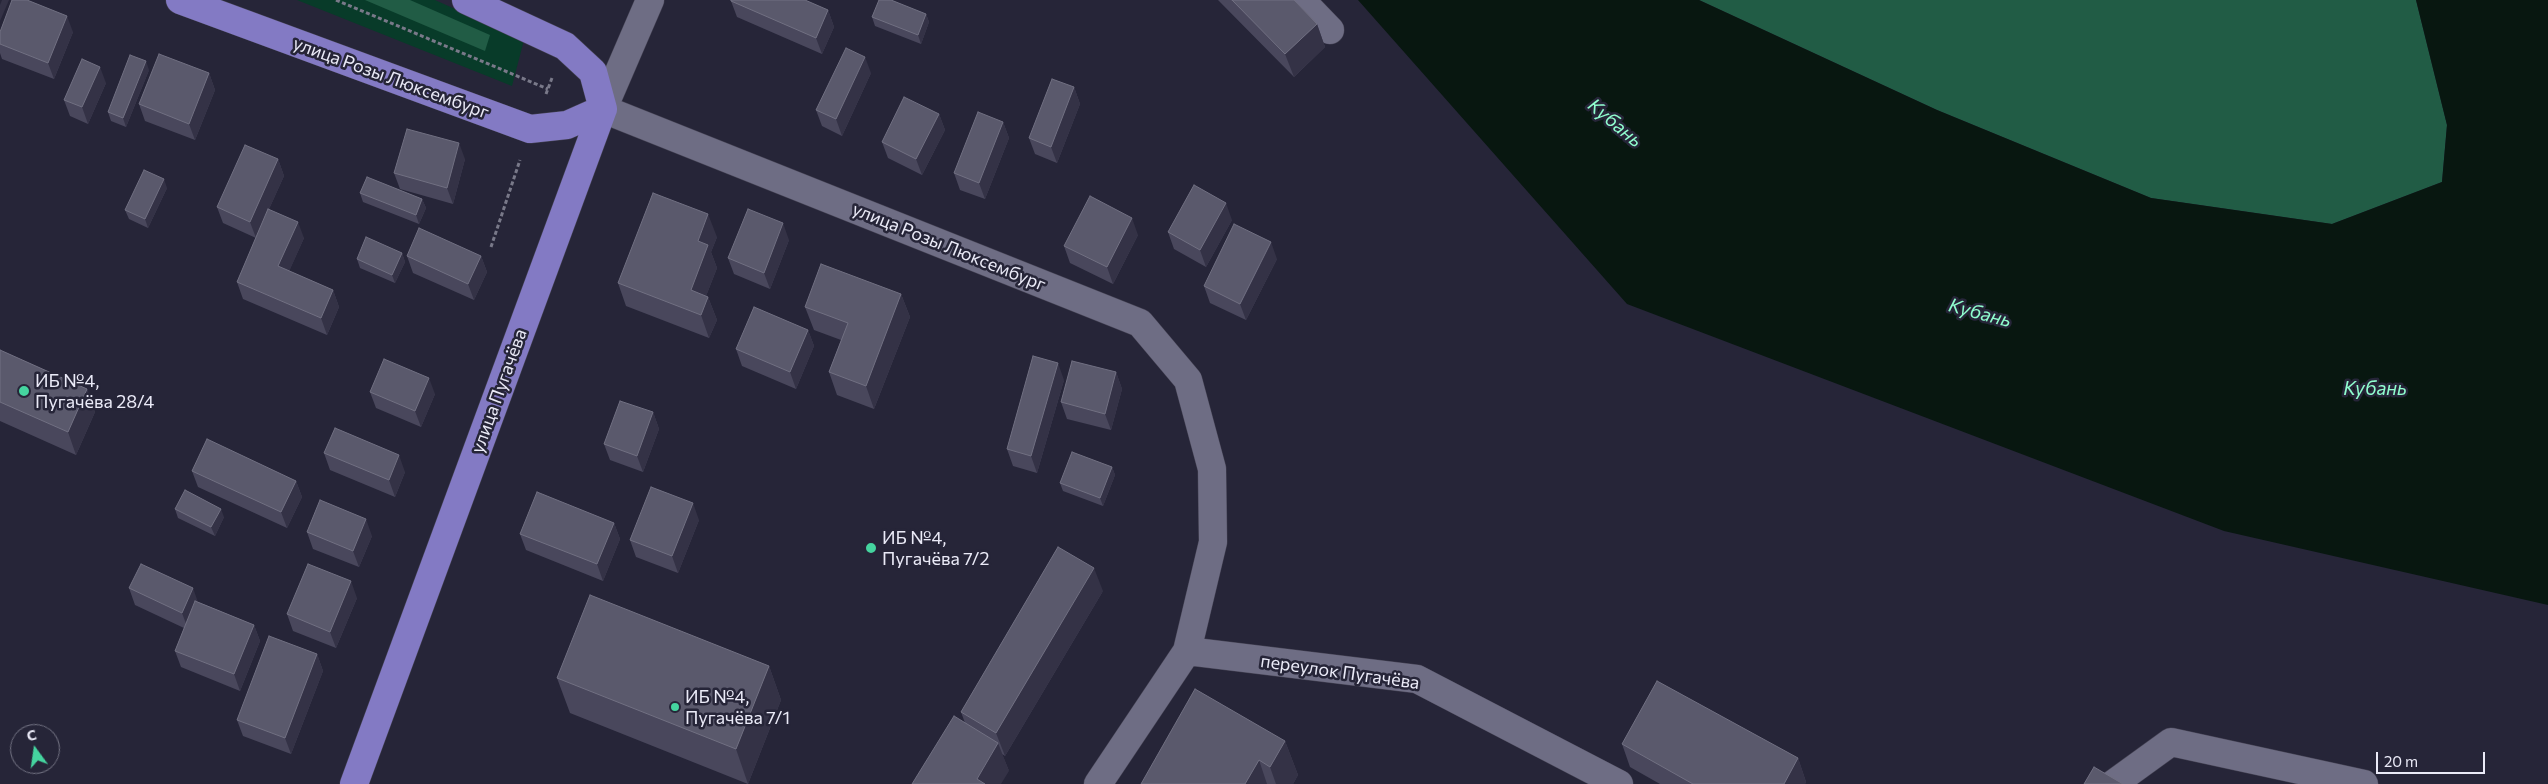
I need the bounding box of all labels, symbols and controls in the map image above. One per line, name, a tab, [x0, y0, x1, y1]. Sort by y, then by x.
street label: улица Розы Люксембург	[290, 33, 492, 123]
water label: Кубань	[1583, 94, 1647, 152]
street label: улица Розы Люксембург	[849, 198, 1049, 296]
water label: Кубань	[1946, 294, 2014, 332]
street label: улица Пугачёва	[467, 326, 531, 456]
place label: ИБ №4, Пугачёва 28/4	[35, 370, 154, 412]
water label: Кубань	[2343, 378, 2407, 400]
marker: ИБ №4, Пугачёва 28/4	[17, 384, 31, 398]
place label: ИБ №4, Пугачёва 7/2	[882, 527, 990, 570]
marker: ИБ №4, Пугачёва 7/2	[864, 541, 878, 555]
street label: переулок Пугачёва	[1259, 650, 1421, 694]
place label: ИБ №4, Пугачёва 7/1	[685, 686, 790, 729]
marker: ИБ №4, Пугачёва 7/1	[669, 701, 681, 713]
north arrow	[10, 724, 60, 774]
text: С	[25, 726, 38, 744]
scale bar	[2378, 742, 2487, 774]
text: 20 m	[2384, 752, 2418, 770]

